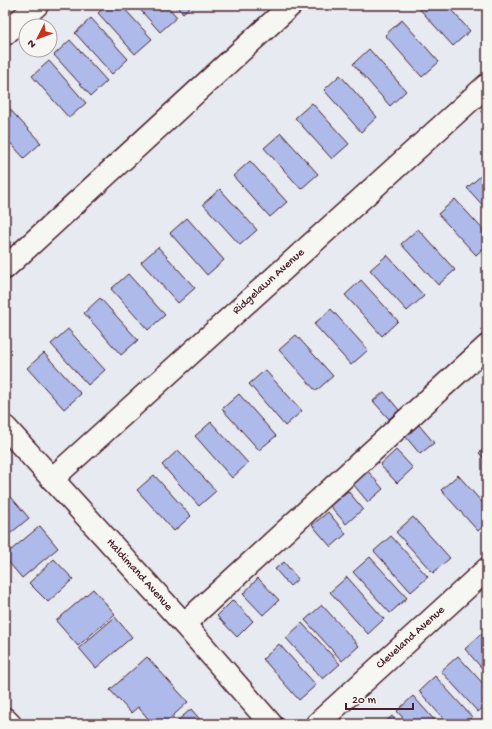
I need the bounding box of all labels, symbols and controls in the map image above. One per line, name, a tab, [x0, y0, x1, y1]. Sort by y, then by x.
north arrow	[18, 18, 58, 58]
text: N	[25, 37, 39, 50]
street label: Ridgelawn Avenue	[230, 245, 309, 318]
street label: Haldimand Avenue	[103, 536, 176, 615]
street label: Cleveland Avenue	[374, 603, 449, 673]
scale bar	[346, 685, 413, 711]
text: 20 m	[352, 694, 377, 708]

